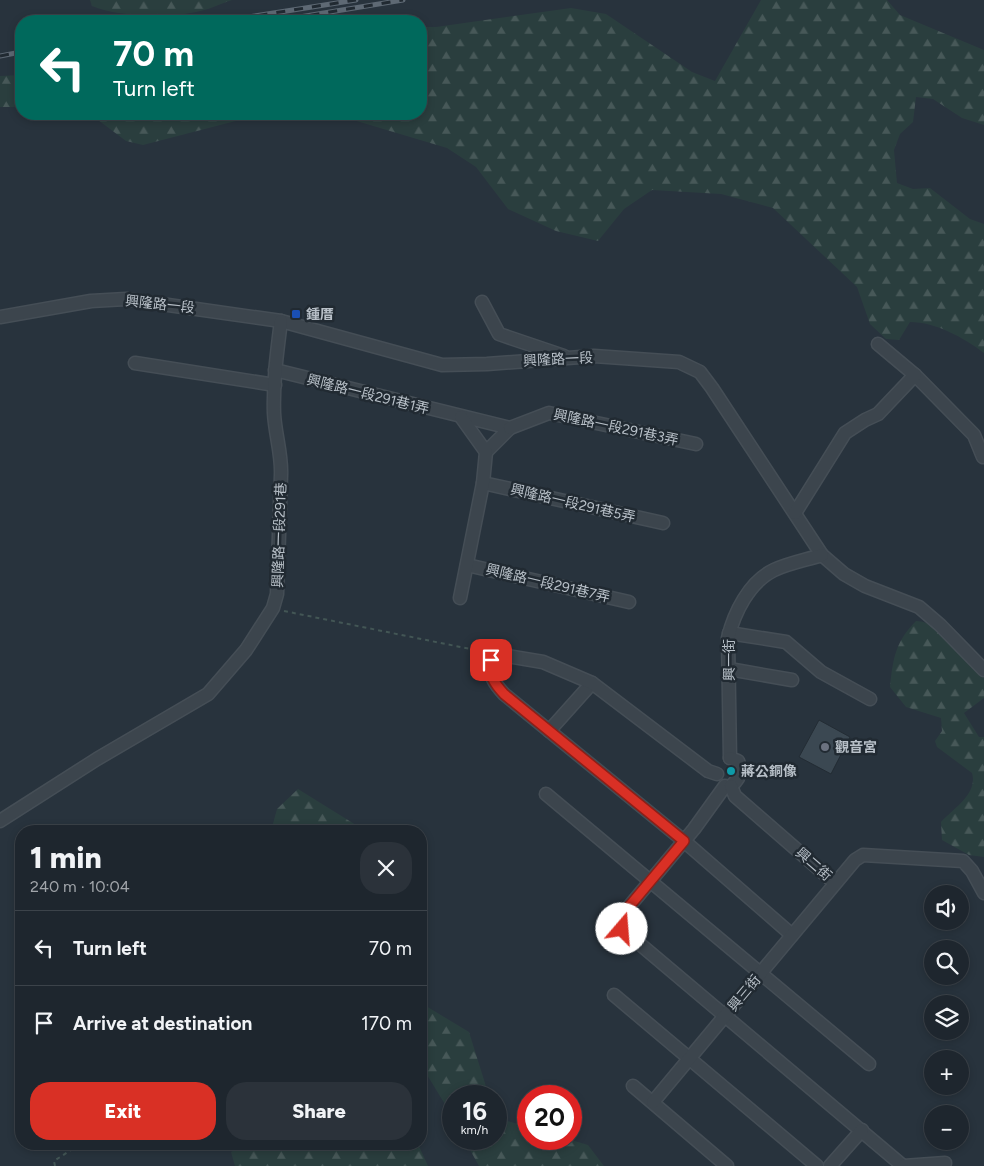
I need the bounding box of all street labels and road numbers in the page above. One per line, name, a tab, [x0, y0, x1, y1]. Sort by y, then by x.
street label: 興隆路一段	[124, 292, 196, 317]
street label: 興隆路一段	[523, 349, 593, 370]
street label: 興隆路一段291巷1弄	[305, 371, 431, 418]
street label: 興隆路一段291巷3弄	[552, 406, 680, 449]
street label: 興隆路一段291巷5弄	[509, 481, 637, 526]
street label: 興隆路一段291巷	[269, 482, 290, 588]
street label: 興隆路一段291巷7弄	[484, 561, 612, 606]
street label: 興一街	[721, 639, 738, 681]
street label: 興二街	[792, 844, 835, 885]
street label: 興三街	[724, 972, 764, 1015]

